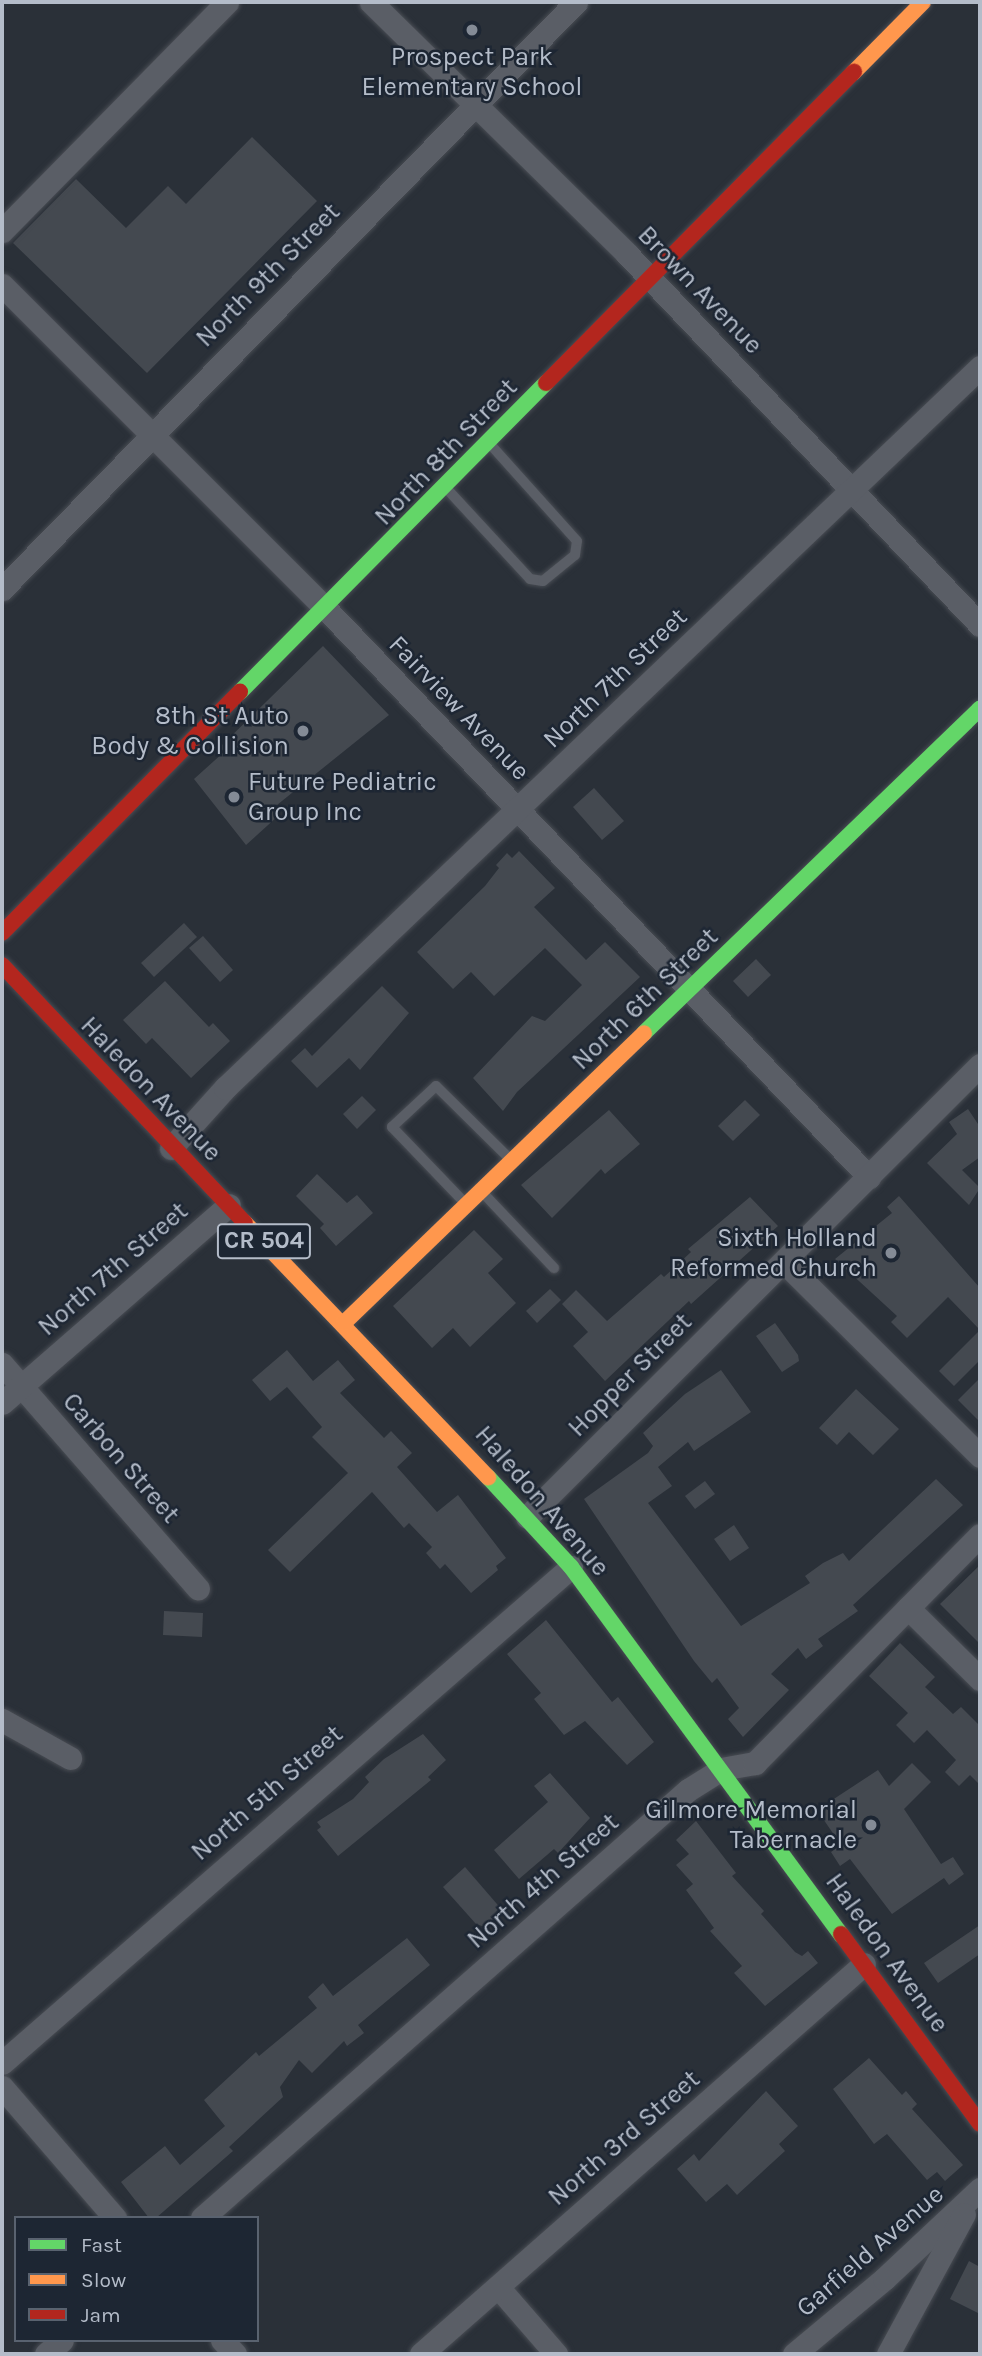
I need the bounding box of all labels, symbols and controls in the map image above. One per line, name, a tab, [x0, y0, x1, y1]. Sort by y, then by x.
marker: Prospect Park Elementary School	[464, 22, 480, 38]
place label: Prospect Park Elementary School	[362, 41, 582, 102]
street label: North 9th Street	[189, 196, 347, 354]
street label: Brown Avenue	[631, 219, 769, 361]
street label: North 8th Street	[368, 372, 524, 532]
street label: North 7th Street	[536, 601, 694, 755]
street label: Fairview Avenue	[382, 629, 536, 787]
place label: 8th St Auto Body & Collision	[91, 700, 289, 762]
marker: 8th St Auto Body & Collision	[295, 723, 311, 739]
place label: Future Pediatric Group Inc	[248, 766, 437, 828]
marker: Future Pediatric Group Inc	[226, 789, 242, 805]
street label: North 6th Street	[565, 921, 725, 1077]
street label: Haledon Avenue	[74, 1010, 228, 1168]
street label: North 7th Street	[32, 1195, 194, 1343]
road number: CR 504	[217, 1220, 311, 1261]
place label: Sixth Holland Reformed Church	[670, 1222, 877, 1284]
marker: Sixth Holland Reformed Church	[883, 1245, 899, 1261]
street label: Hopper Street	[562, 1307, 698, 1443]
street label: Carbon Street	[56, 1386, 186, 1530]
street label: Haledon Avenue	[468, 1419, 616, 1583]
street label: North 5th Street	[185, 1719, 349, 1867]
place label: Gilmore Memorial Tabernacle	[645, 1794, 857, 1856]
street label: North 4th Street	[461, 1807, 625, 1955]
marker: Gilmore Memorial Tabernacle	[863, 1817, 879, 1833]
street label: Haledon Avenue	[819, 1867, 955, 2039]
street label: North 3rd Street	[542, 2064, 706, 2212]
street label: Garfield Avenue	[790, 2179, 950, 2323]
legend	[14, 2216, 259, 2342]
text: Fast	[81, 2233, 122, 2257]
text: Slow	[81, 2268, 126, 2292]
text: Jam	[81, 2303, 121, 2327]

